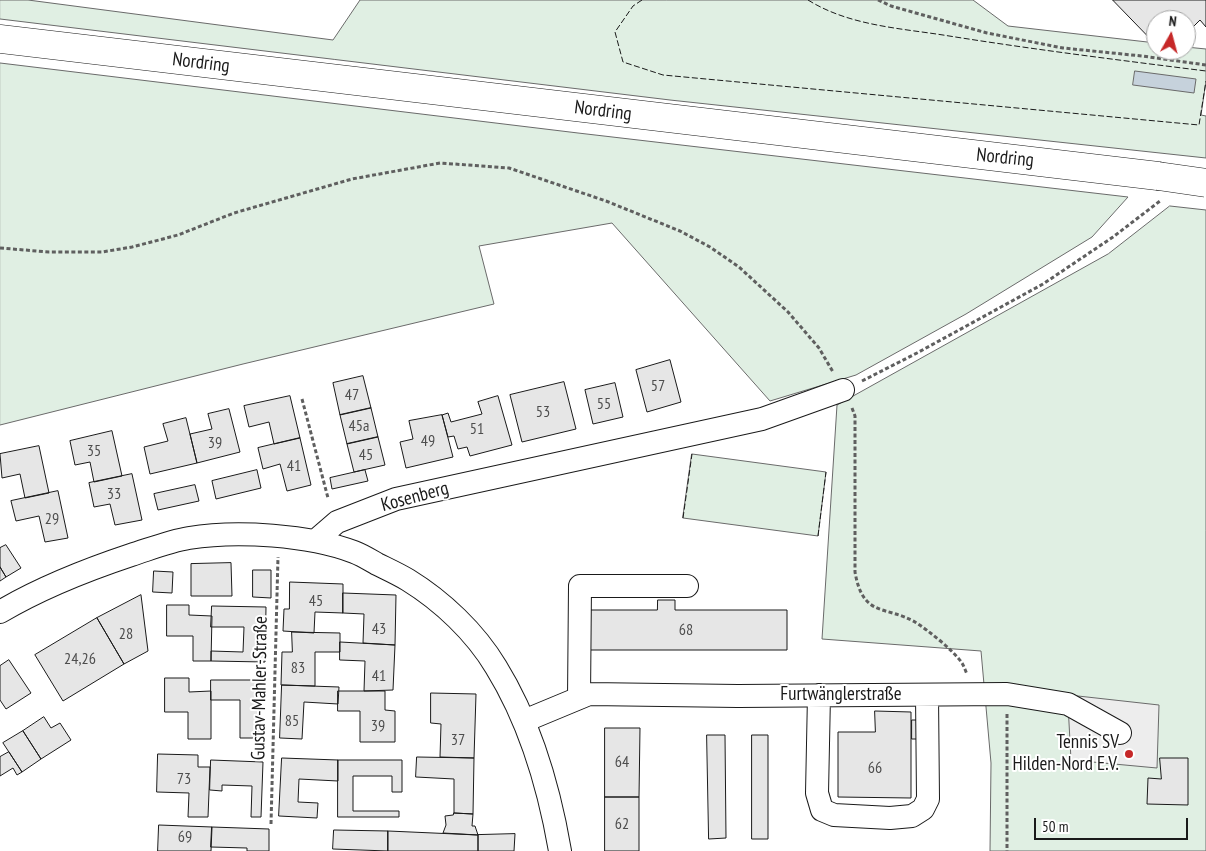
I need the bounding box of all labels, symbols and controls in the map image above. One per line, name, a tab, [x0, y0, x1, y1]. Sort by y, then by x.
north arrow	[1146, 10, 1196, 60]
text: N	[1168, 12, 1178, 30]
street label: Nordring	[171, 48, 231, 78]
street label: Nordring	[573, 96, 633, 126]
street label: Nordring	[975, 144, 1035, 172]
house number: 57	[651, 376, 665, 396]
house number: 47	[345, 385, 359, 405]
house number: 55	[597, 394, 611, 414]
house number: 53	[536, 402, 550, 422]
house number: 45a	[349, 416, 369, 436]
house number: 51	[470, 419, 484, 439]
house number: 49	[421, 431, 435, 451]
house number: 39	[208, 433, 222, 453]
house number: 35	[87, 441, 101, 461]
house number: 45	[359, 445, 373, 465]
house number: 41	[287, 456, 301, 476]
street label: Kosenberg	[379, 477, 451, 517]
house number: 33	[107, 484, 121, 504]
house number: 29	[45, 509, 59, 529]
house number: 45	[309, 591, 323, 611]
street label: Gustav-Mahler-Straße	[247, 616, 273, 760]
house number: 43	[372, 619, 386, 639]
house number: 68	[679, 620, 693, 640]
house number: 28	[119, 624, 133, 644]
house number: 24,26	[64, 649, 96, 669]
house number: 83	[291, 658, 305, 678]
house number: 41	[372, 666, 386, 686]
street label: Furtwänglerstraße	[780, 684, 902, 706]
house number: 85	[285, 711, 299, 731]
house number: 39	[371, 716, 385, 736]
house number: 37	[451, 730, 465, 750]
place label: Tennis SV Hilden-Nord E.V.	[1013, 732, 1119, 776]
marker: Tennis SV Hilden-Nord E.V.	[1123, 748, 1135, 760]
house number: 64	[615, 752, 629, 772]
house number: 66	[868, 758, 882, 778]
house number: 73	[177, 769, 191, 789]
scale bar	[1036, 808, 1190, 840]
house number: 62	[615, 814, 629, 834]
text: 50 m	[1042, 817, 1068, 836]
house number: 69	[178, 827, 192, 847]

